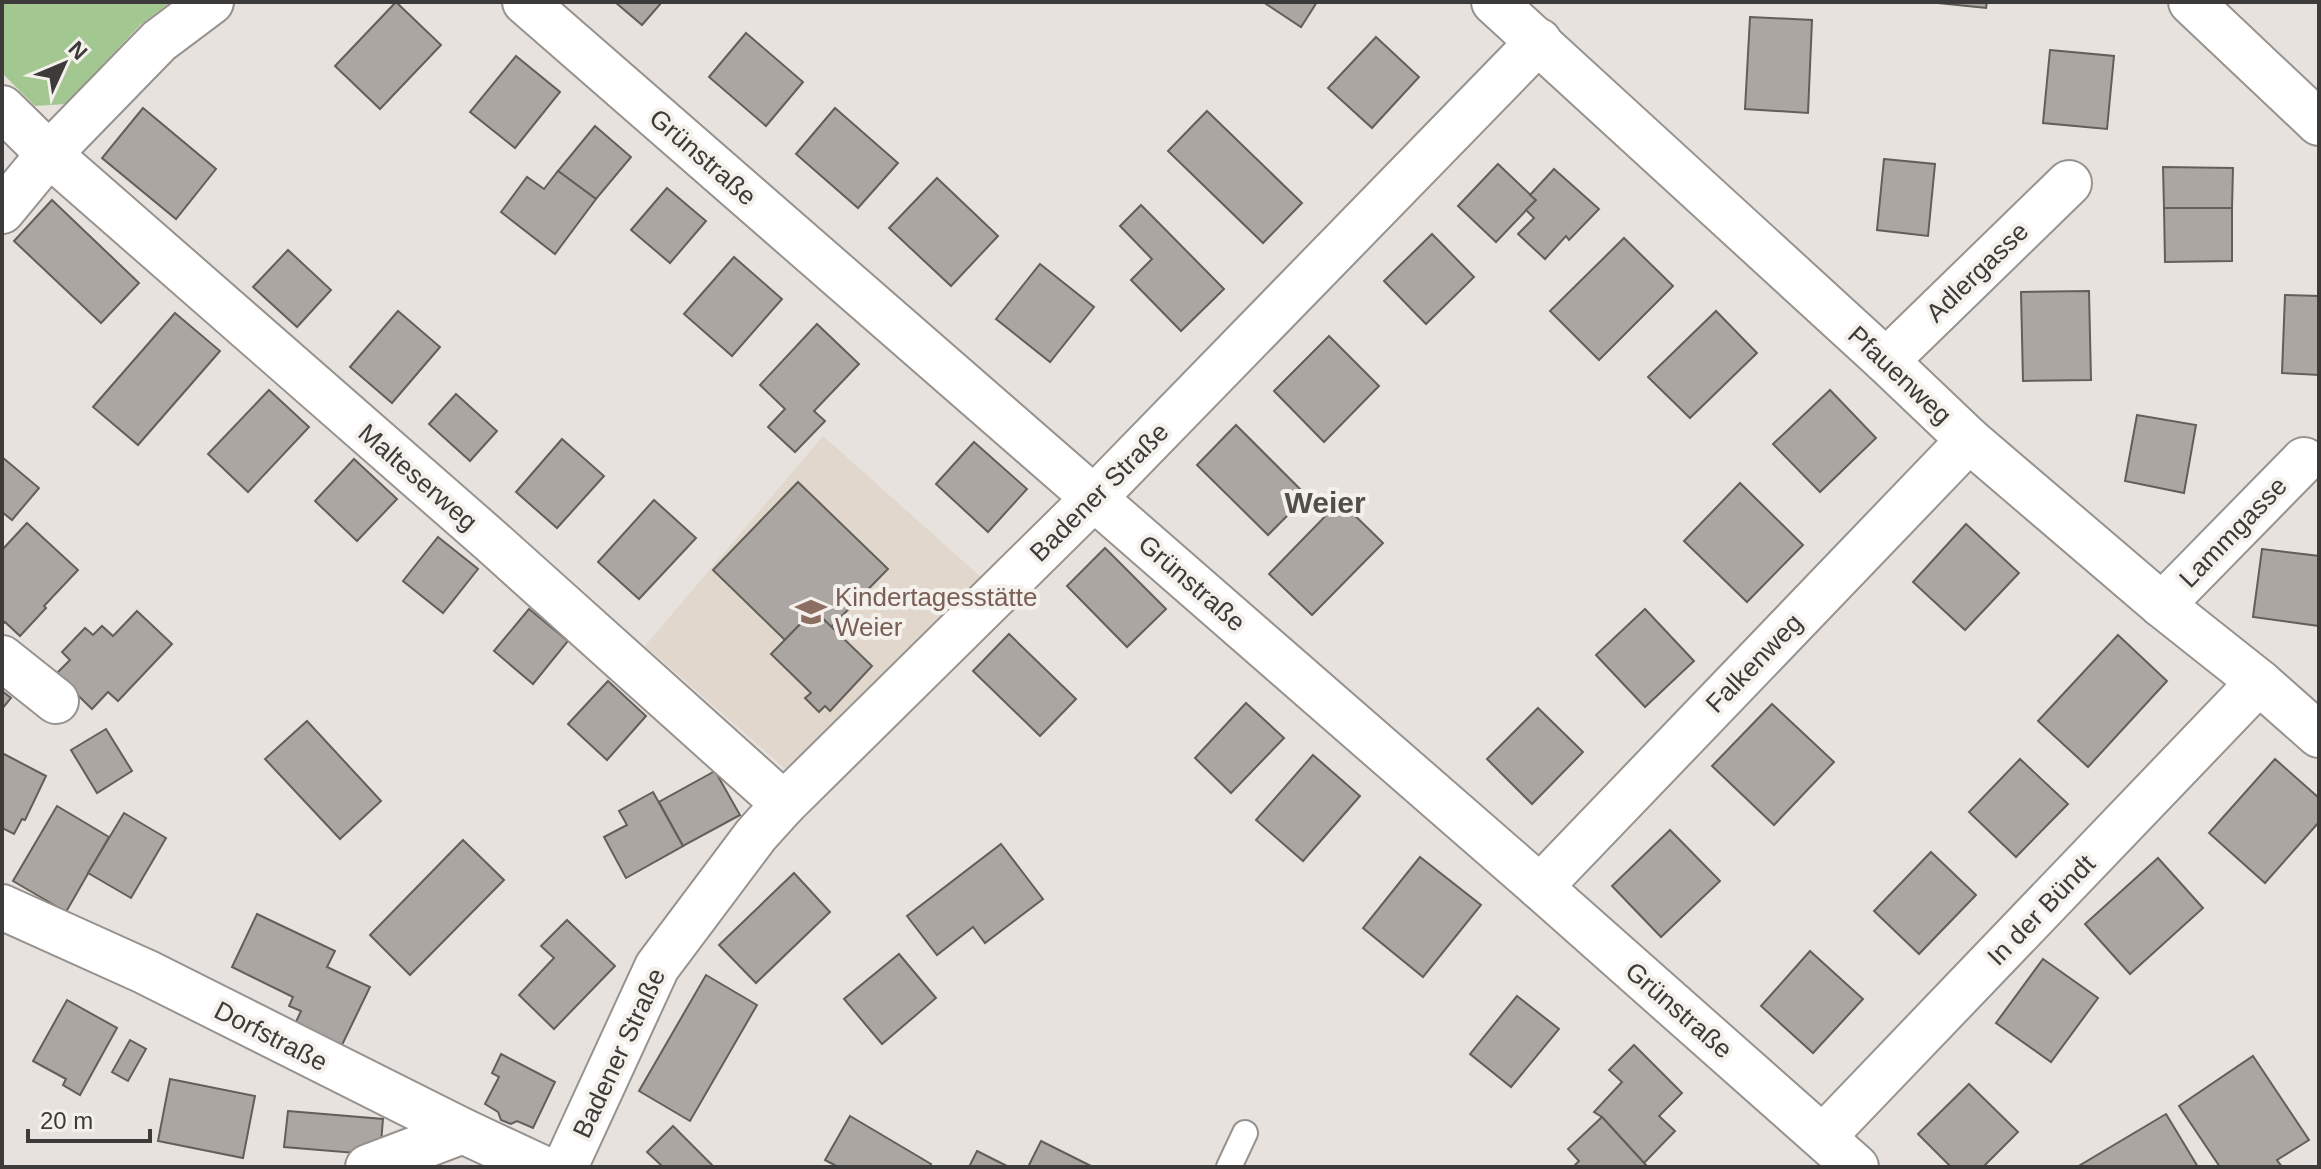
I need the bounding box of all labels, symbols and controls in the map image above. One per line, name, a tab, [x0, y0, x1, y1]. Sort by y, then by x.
north arrow	[24, 24, 104, 104]
text: N	[64, 36, 93, 65]
street label: Grünstraße	[644, 103, 762, 211]
street label: Adlergasse	[1920, 216, 2034, 328]
street label: Pfauenweg	[1842, 320, 1958, 430]
street label: Badener Straße	[1023, 416, 1175, 568]
street label: Malteserweg	[353, 417, 483, 537]
street label: Lammgasse	[2173, 471, 2293, 593]
district label: Weier	[1284, 486, 1366, 519]
street label: Grünstraße	[1133, 529, 1251, 637]
place label: Kindertagesstätte Weier	[835, 582, 1037, 642]
school or university icon: Kindertagesstätte Weier	[794, 595, 828, 629]
street label: Falkenweg	[1700, 607, 1808, 719]
street label: In der Bündt	[1981, 848, 2102, 971]
street label: Grünstraße	[1620, 956, 1738, 1064]
street label: Badener Straße	[567, 963, 671, 1143]
street label: Dorfstraße	[209, 995, 333, 1077]
scale bar	[28, 1093, 150, 1143]
text: 20 m	[40, 1107, 93, 1134]

